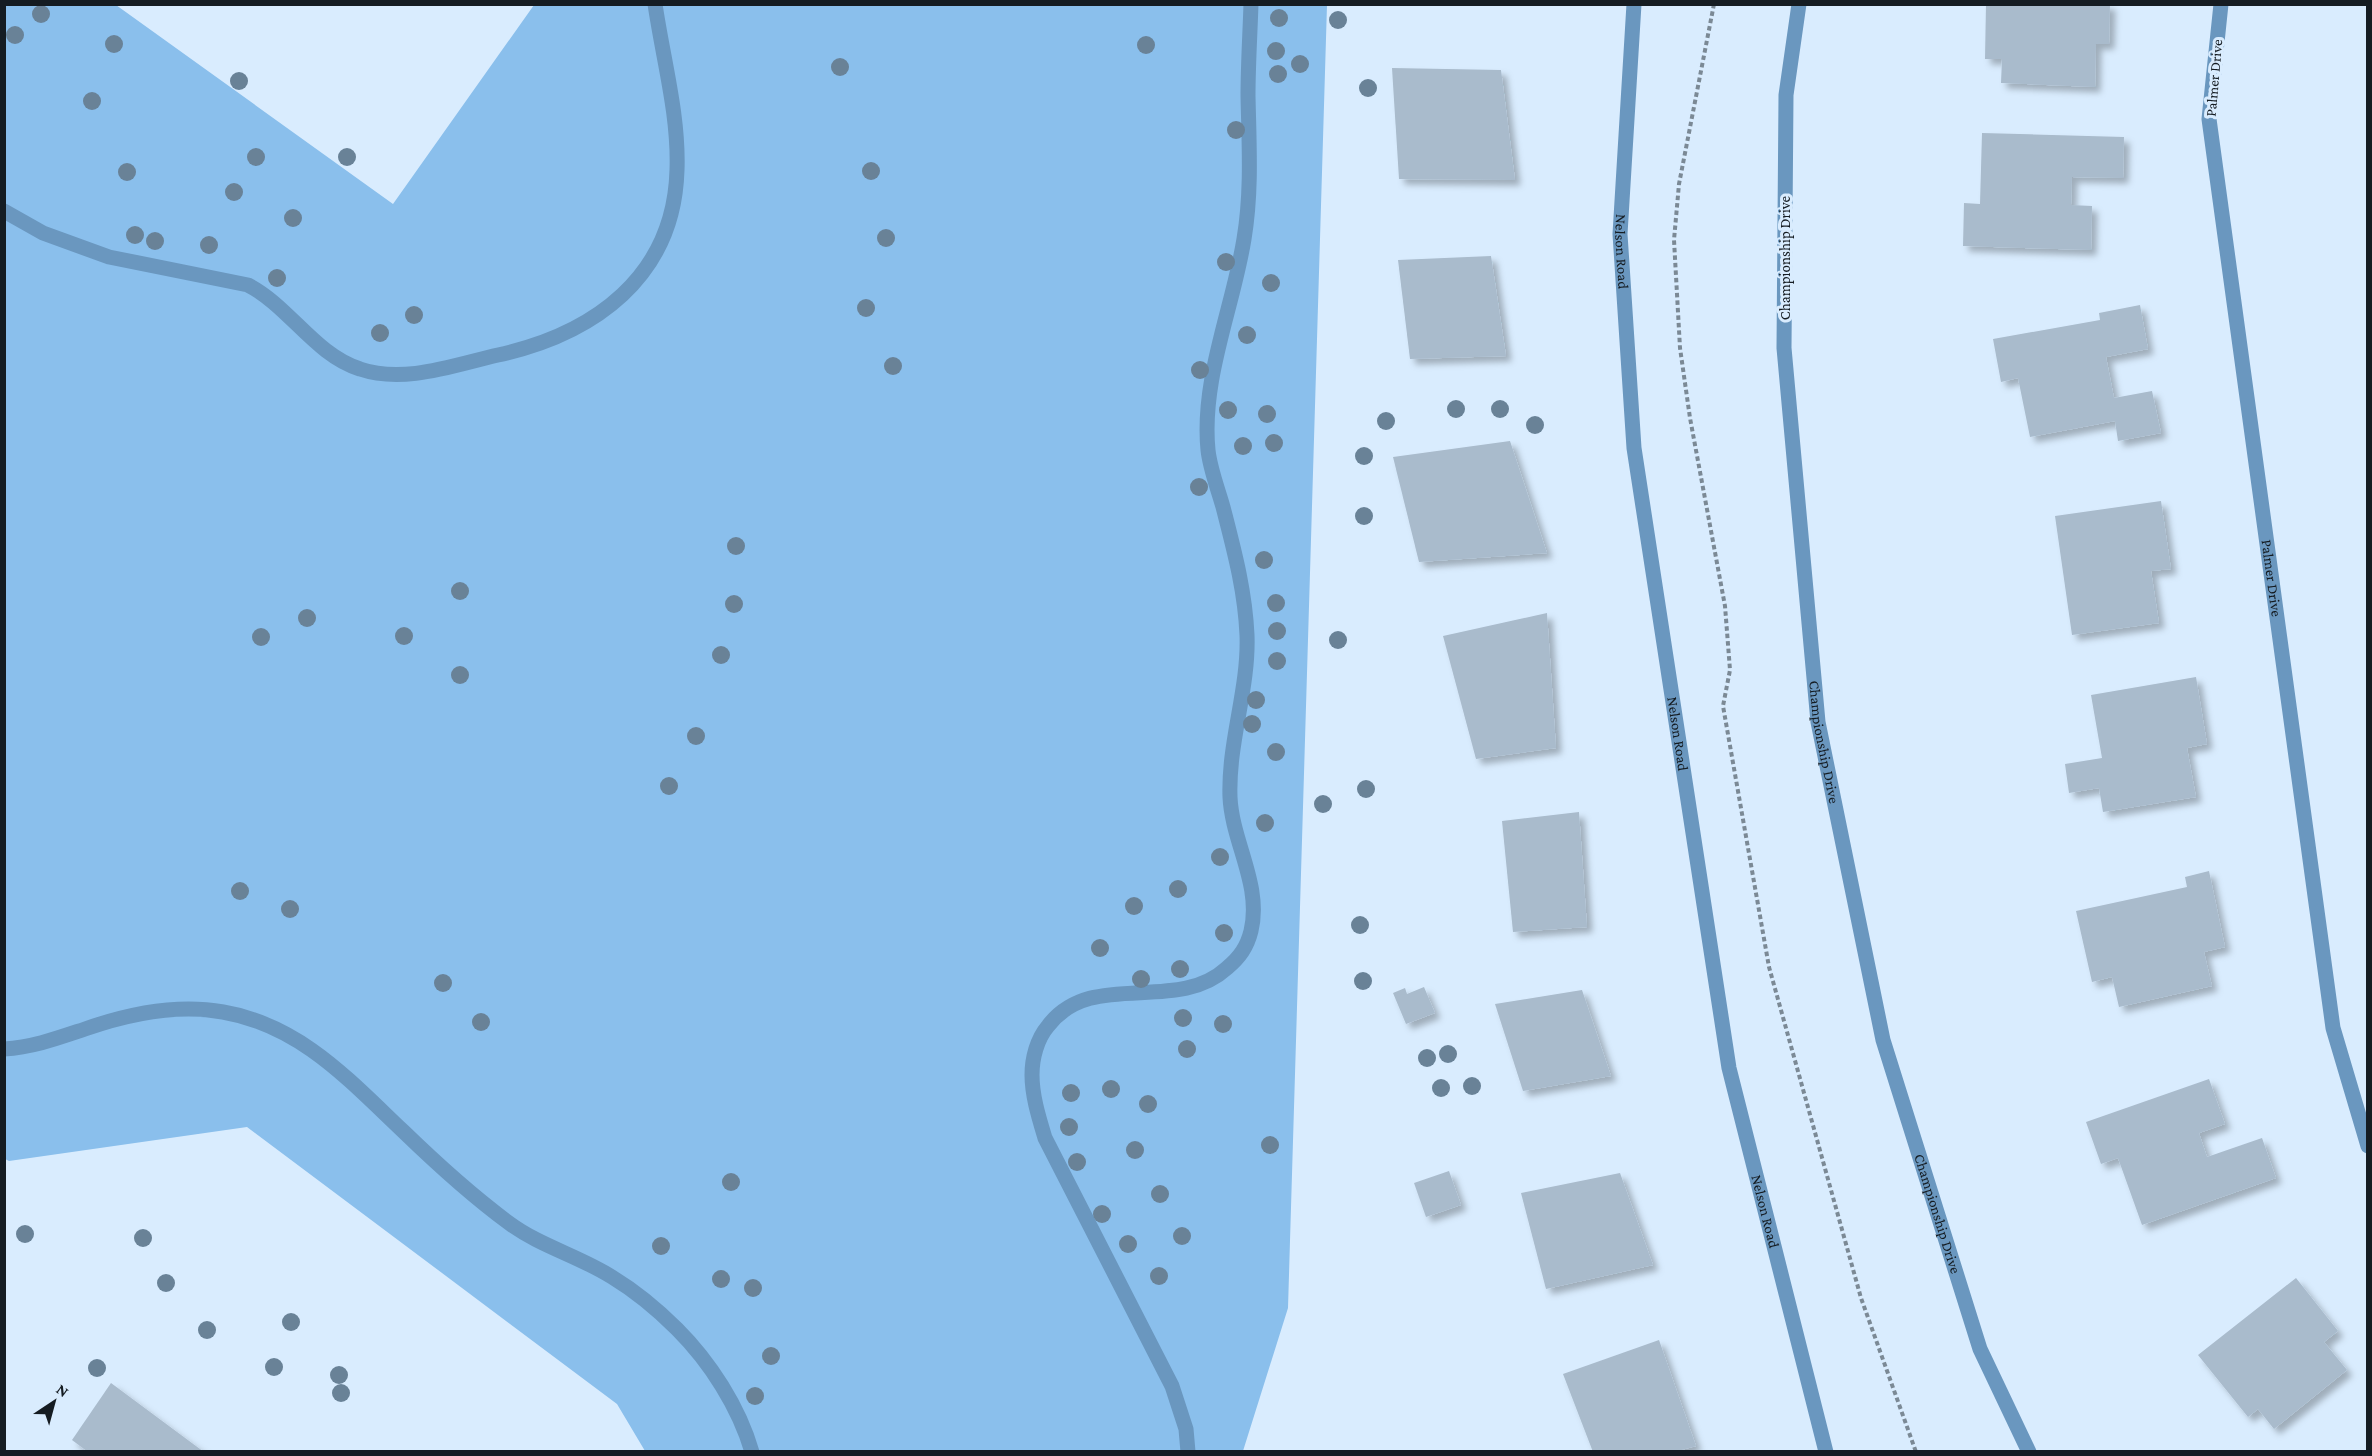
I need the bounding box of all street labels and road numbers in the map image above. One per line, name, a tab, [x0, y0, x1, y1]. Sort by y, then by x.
street label: Palmer Drive	[2203, 38, 2225, 117]
street label: Championship Drive	[1777, 195, 1794, 320]
street label: Nelson Road	[1612, 214, 1632, 290]
street label: Palmer Drive	[2258, 539, 2285, 618]
street label: Championship Drive	[1806, 680, 1842, 805]
street label: Nelson Road	[1664, 696, 1691, 772]
street label: Championship Drive	[1911, 1152, 1964, 1276]
street label: Nelson Road	[1748, 1173, 1782, 1250]

